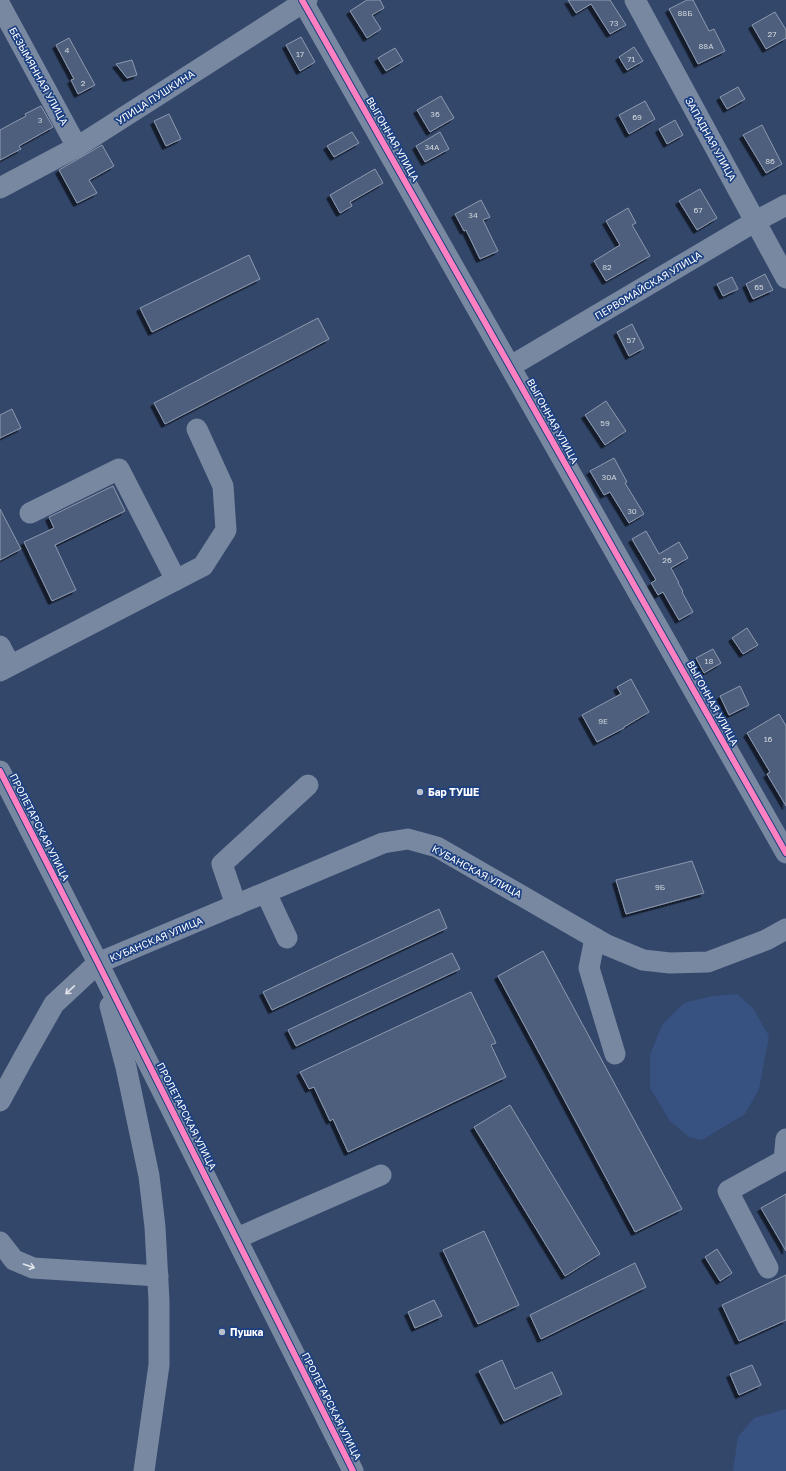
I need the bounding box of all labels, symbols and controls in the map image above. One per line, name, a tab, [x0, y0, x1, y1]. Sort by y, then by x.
house number: 88Б	[677, 8, 693, 18]
house number: 73	[610, 18, 619, 28]
street label: БЕЗЫМЯННАЯ УЛИЦА	[7, 25, 71, 127]
house number: 27	[768, 29, 776, 39]
house number: 88А	[698, 41, 714, 51]
house number: 4	[65, 45, 70, 55]
house number: 17	[296, 49, 304, 59]
house number: 71	[627, 54, 635, 64]
street label: УЛИЦА ПУШКИНА	[114, 67, 197, 127]
house number: 2	[81, 78, 86, 88]
street label: ВЫГОННАЯ УЛИЦА	[364, 95, 422, 183]
street label: ЗАПАДНАЯ УЛИЦА	[683, 95, 739, 183]
house number: 36	[430, 109, 440, 119]
house number: 69	[632, 112, 642, 122]
house number: 3	[38, 115, 43, 125]
house number: 34А	[425, 142, 440, 152]
house number: 86	[765, 156, 775, 166]
house number: 67	[693, 205, 703, 215]
house number: 34	[468, 210, 478, 220]
street label: ПЕРВОМАЙСКАЯ УЛИЦА	[592, 248, 704, 322]
house number: 82	[602, 262, 612, 272]
house number: 65	[754, 282, 764, 292]
house number: 57	[627, 335, 635, 345]
street label: ВЫГОННАЯ УЛИЦА	[525, 376, 581, 466]
house number: 59	[600, 418, 610, 428]
house number: 30А	[602, 472, 617, 482]
house number: 30	[627, 506, 637, 516]
house number: 26	[662, 555, 672, 565]
house number: 18	[705, 656, 713, 666]
street label: ВЫГОННАЯ УЛИЦА	[685, 658, 741, 748]
house number: 9Е	[598, 716, 608, 726]
house number: 16	[764, 734, 773, 744]
street label: ПРОЛЕТАРСКАЯ УЛИЦА	[8, 771, 72, 883]
place label: Бар ТУШЕ	[428, 786, 479, 798]
marker: Бар ТУШЕ	[415, 787, 425, 797]
street label: КУБАНСКАЯ УЛИЦА	[430, 842, 524, 900]
house number: 9Б	[655, 882, 665, 892]
street label: КУБАНСКАЯ УЛИЦА	[108, 914, 205, 964]
one-way arrow	[65, 985, 75, 994]
street label: ПРОЛЕТАРСКАЯ УЛИЦА	[155, 1060, 219, 1172]
one-way arrow	[23, 1262, 35, 1270]
place label: Пушка	[230, 1326, 264, 1338]
marker: Пушка	[217, 1327, 227, 1337]
street label: ПРОЛЕТАРСКАЯ УЛИЦА	[300, 1350, 364, 1462]

